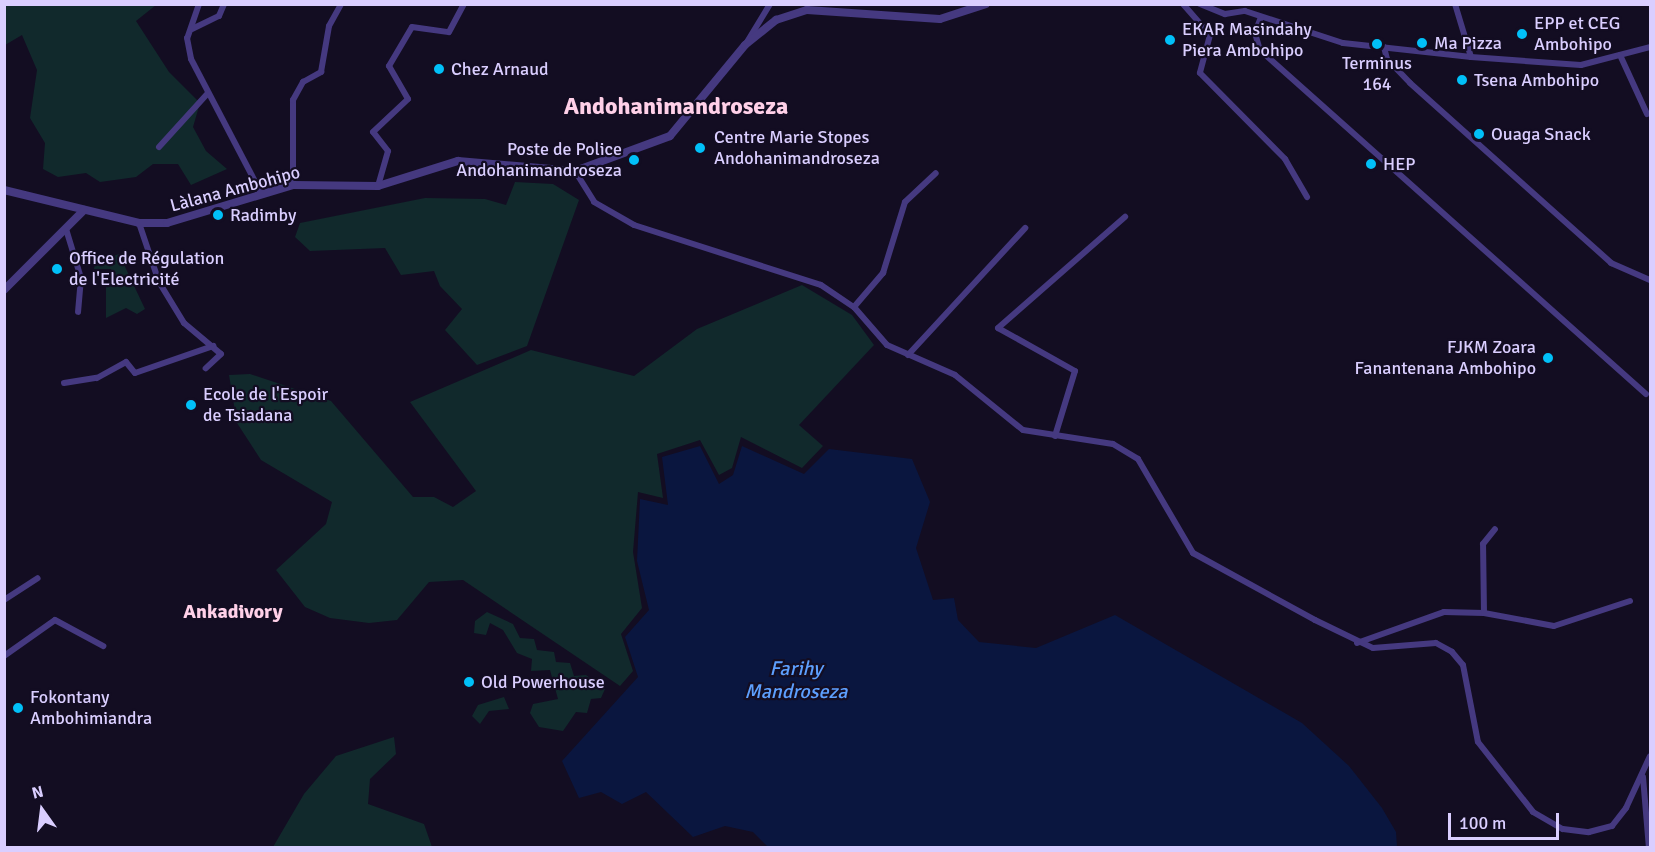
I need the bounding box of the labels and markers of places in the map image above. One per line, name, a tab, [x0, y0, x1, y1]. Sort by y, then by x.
place label: EPP et CEG Ambohipo	[1534, 13, 1620, 56]
place label: EKAR Masindahy Piera Ambohipo	[1182, 19, 1312, 62]
marker: EPP et CEG Ambohipo	[1515, 27, 1529, 41]
place label: Ma Pizza	[1434, 32, 1502, 54]
marker: EKAR Masindahy Piera Ambohipo	[1163, 33, 1177, 47]
marker: Ma Pizza	[1415, 36, 1429, 50]
marker: Terminus 164	[1370, 37, 1384, 51]
place label: Terminus 164	[1342, 53, 1412, 96]
place label: Chez Arnaud	[451, 58, 549, 80]
marker: Chez Arnaud	[432, 62, 446, 76]
place label: Tsena Ambohipo	[1474, 69, 1599, 91]
marker: Tsena Ambohipo	[1455, 73, 1469, 87]
place label: Ouaga Snack	[1491, 123, 1591, 145]
place label: Centre Marie Stopes Andohanimandroseza	[714, 127, 880, 170]
marker: Ouaga Snack	[1472, 127, 1486, 141]
place label: Poste de Police Andohanimandroseza	[456, 139, 622, 182]
marker: Centre Marie Stopes Andohanimandroseza	[691, 139, 709, 157]
marker: Poste de Police Andohanimandroseza	[627, 153, 641, 167]
place label: HEP	[1383, 153, 1416, 175]
marker: HEP	[1364, 157, 1378, 171]
place label: Radimby	[230, 204, 296, 226]
marker: Radimby	[211, 208, 225, 222]
place label: Office de Régulation de l'Electricité	[69, 248, 224, 290]
marker: Office de Régulation de l'Electricité	[50, 262, 64, 276]
place label: FJKM Zoara Fanantenana Ambohipo	[1355, 337, 1536, 380]
marker: FJKM Zoara Fanantenana Ambohipo	[1541, 351, 1555, 365]
place label: Ecole de l'Espoir de Tsiadana	[203, 384, 328, 426]
marker: Ecole de l'Espoir de Tsiadana	[184, 398, 198, 412]
place label: Old Powerhouse	[481, 671, 605, 693]
marker: Old Powerhouse	[462, 675, 476, 689]
place label: Fokontany Ambohimiandra	[30, 687, 152, 730]
marker: Fokontany Ambohimiandra	[11, 701, 25, 715]

